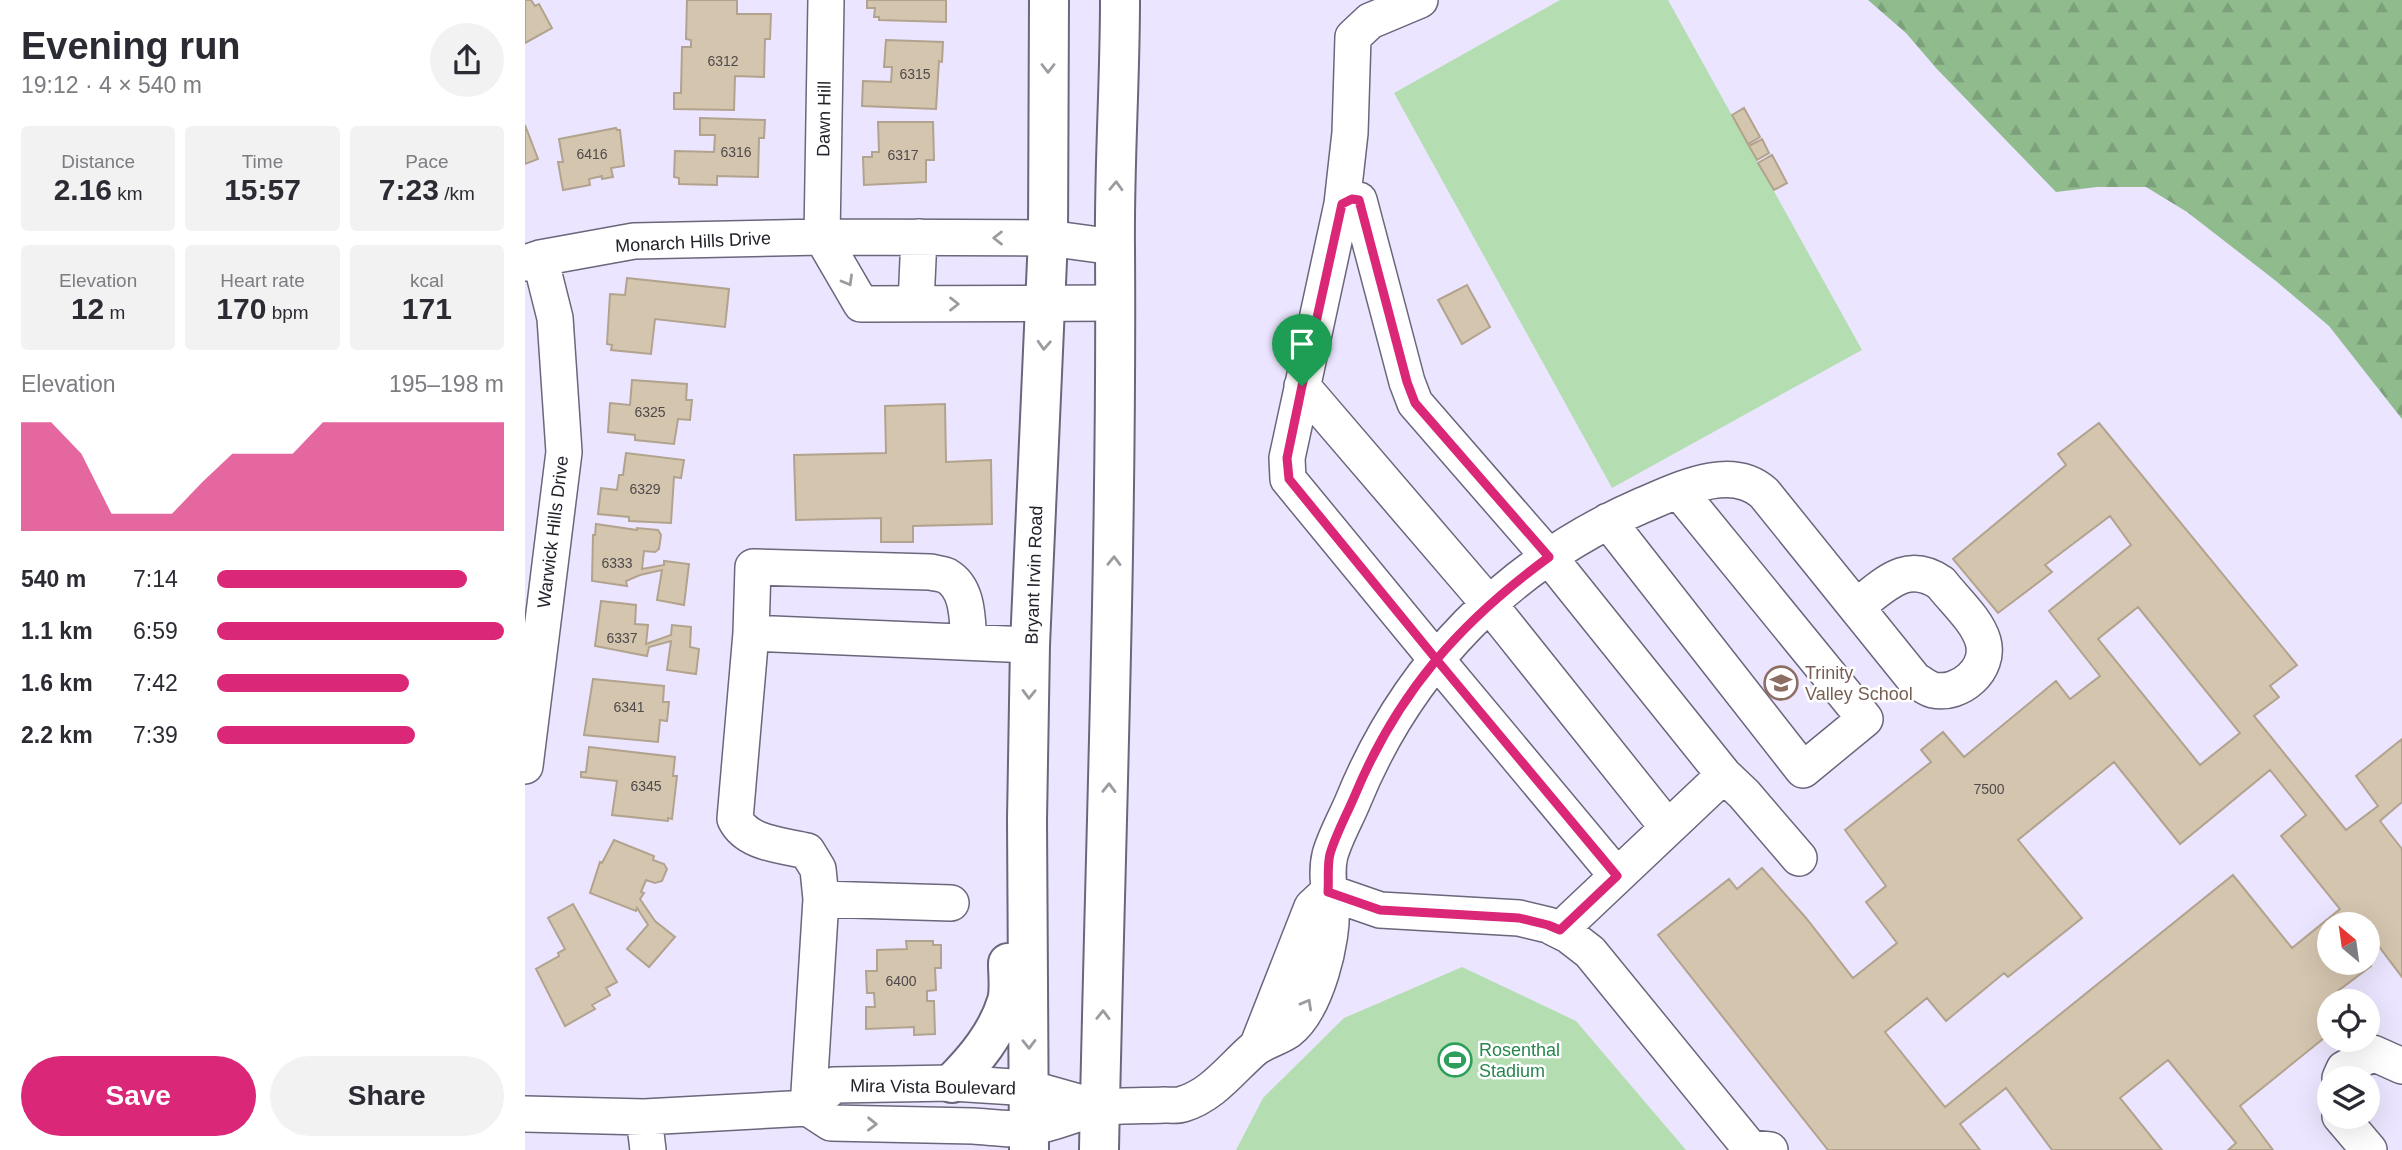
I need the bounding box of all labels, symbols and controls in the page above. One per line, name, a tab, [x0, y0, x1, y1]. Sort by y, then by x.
button: share	[430, 23, 504, 97]
text: Evening run	[21, 25, 241, 67]
house number: 6312	[707, 53, 739, 69]
one-way arrow	[1040, 63, 1056, 74]
house number: 6315	[899, 66, 931, 82]
text: 19:12 · 4 × 540 m	[21, 72, 202, 98]
street label: Dawn Hill	[813, 81, 835, 157]
house number: 6316	[720, 144, 752, 160]
house number: 6416	[576, 146, 608, 162]
house number: 6317	[887, 147, 919, 163]
text: Distance	[61, 151, 135, 172]
text: Time	[242, 151, 283, 172]
text: Pace	[405, 151, 448, 172]
text: 2.16	[54, 173, 112, 206]
text: 15:57	[224, 173, 301, 206]
text: 7:23	[379, 173, 439, 206]
one-way arrow	[1108, 180, 1124, 191]
text: km	[112, 183, 143, 204]
text: /km	[439, 183, 475, 204]
street label: Monarch Hills Drive	[615, 228, 771, 256]
one-way arrow	[992, 230, 1003, 246]
text: Elevation	[59, 270, 137, 291]
text: Heart rate	[220, 270, 305, 291]
text: kcal	[410, 270, 444, 291]
one-way arrow	[840, 274, 853, 287]
text: 12	[71, 292, 104, 325]
text: 170	[216, 292, 266, 325]
text: 171	[402, 292, 452, 325]
one-way arrow	[950, 296, 960, 312]
text: m	[104, 302, 125, 323]
text: bpm	[266, 302, 309, 323]
pin	[1272, 314, 1332, 386]
icon: arrive	[1283, 325, 1321, 363]
one-way arrow	[1036, 339, 1051, 350]
text: Elevation	[21, 371, 116, 397]
text: 195–198 m	[389, 371, 504, 397]
house number: 6325	[634, 404, 666, 420]
street label: Warwick Hills Drive	[534, 455, 572, 609]
house number: 6329	[629, 481, 661, 497]
street label: Bryant Irvin Road	[1022, 505, 1046, 645]
house number: 6333	[601, 555, 633, 571]
one-way arrow	[1106, 555, 1122, 565]
text: 540 m	[21, 566, 86, 592]
text: 7:14	[133, 566, 178, 592]
text: 1.1 km	[21, 618, 93, 644]
text: 6:59	[133, 618, 178, 644]
house number: 6337	[606, 630, 638, 646]
place label: Trinity Valley School	[1805, 663, 1913, 704]
school or university icon: Trinity Valley School	[1762, 664, 1800, 702]
text: 1.6 km	[21, 670, 93, 696]
text: 7:42	[133, 670, 178, 696]
one-way arrow	[1022, 689, 1037, 700]
house number: 6341	[613, 699, 645, 715]
text: 2.2 km	[21, 722, 93, 748]
text: 7:39	[133, 722, 178, 748]
house number: 6345	[630, 778, 662, 794]
house number: 7500	[1973, 781, 2005, 797]
one-way arrow	[1101, 782, 1116, 793]
north arrow	[2317, 912, 2380, 975]
map controls	[2317, 912, 2380, 1129]
house number: 6400	[885, 973, 917, 989]
button: locate	[2317, 989, 2380, 1052]
one-way arrow	[1299, 999, 1312, 1012]
one-way arrow	[1095, 1010, 1110, 1021]
one-way arrow	[1021, 1039, 1036, 1050]
place label: Rosenthal Stadium	[1479, 1040, 1560, 1081]
sports icon: Rosenthal Stadium	[1436, 1041, 1474, 1079]
button: Save	[21, 1056, 256, 1136]
button: Share	[270, 1056, 504, 1136]
button: layers	[2317, 1066, 2380, 1129]
street label: Mira Vista Boulevard	[850, 1076, 1016, 1098]
one-way arrow	[867, 1116, 878, 1131]

